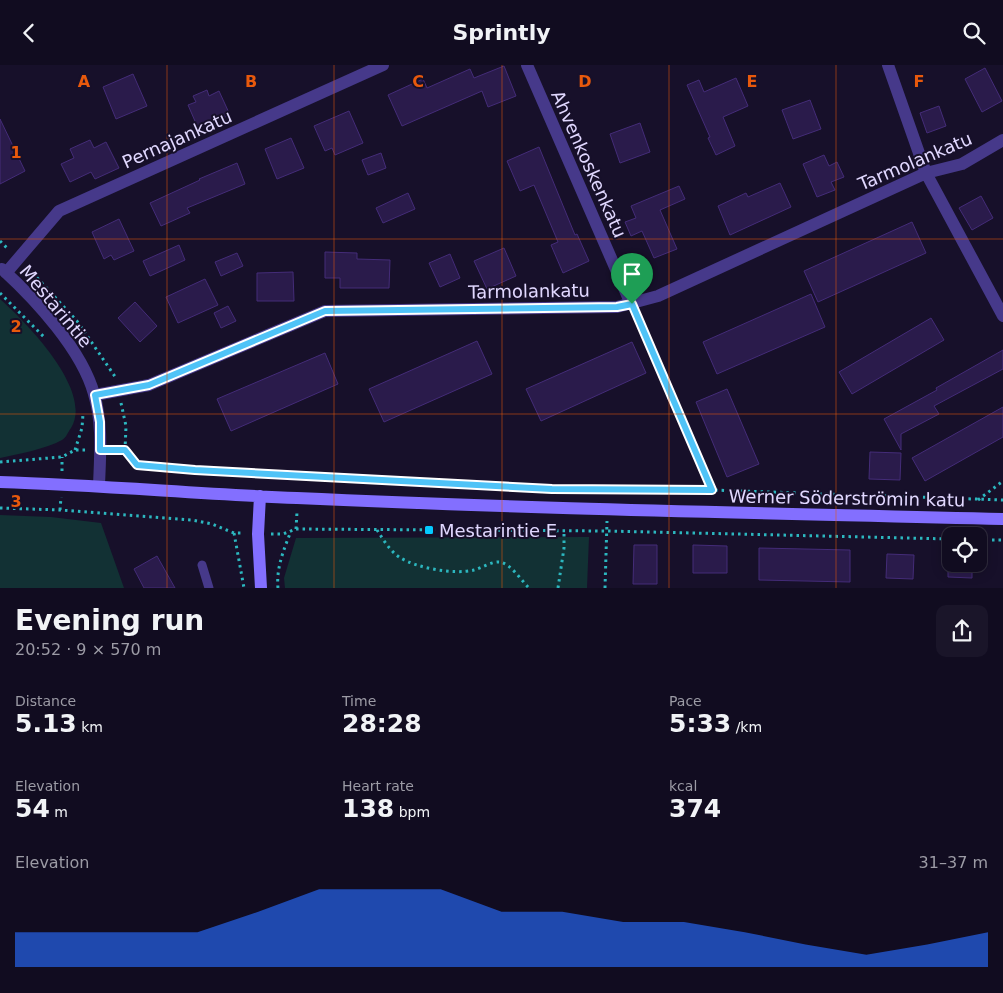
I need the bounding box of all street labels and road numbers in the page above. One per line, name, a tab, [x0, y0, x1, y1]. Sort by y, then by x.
street label: Ahvenkoskenkatu	[547, 87, 631, 241]
street label: Pernajankatu	[119, 105, 235, 173]
street label: Tarmolankatu	[854, 128, 975, 195]
street label: Mestarintie	[15, 261, 97, 351]
street label: Tarmolankatu	[467, 279, 590, 303]
street label: Werner Söderströmin katu	[729, 485, 965, 511]

